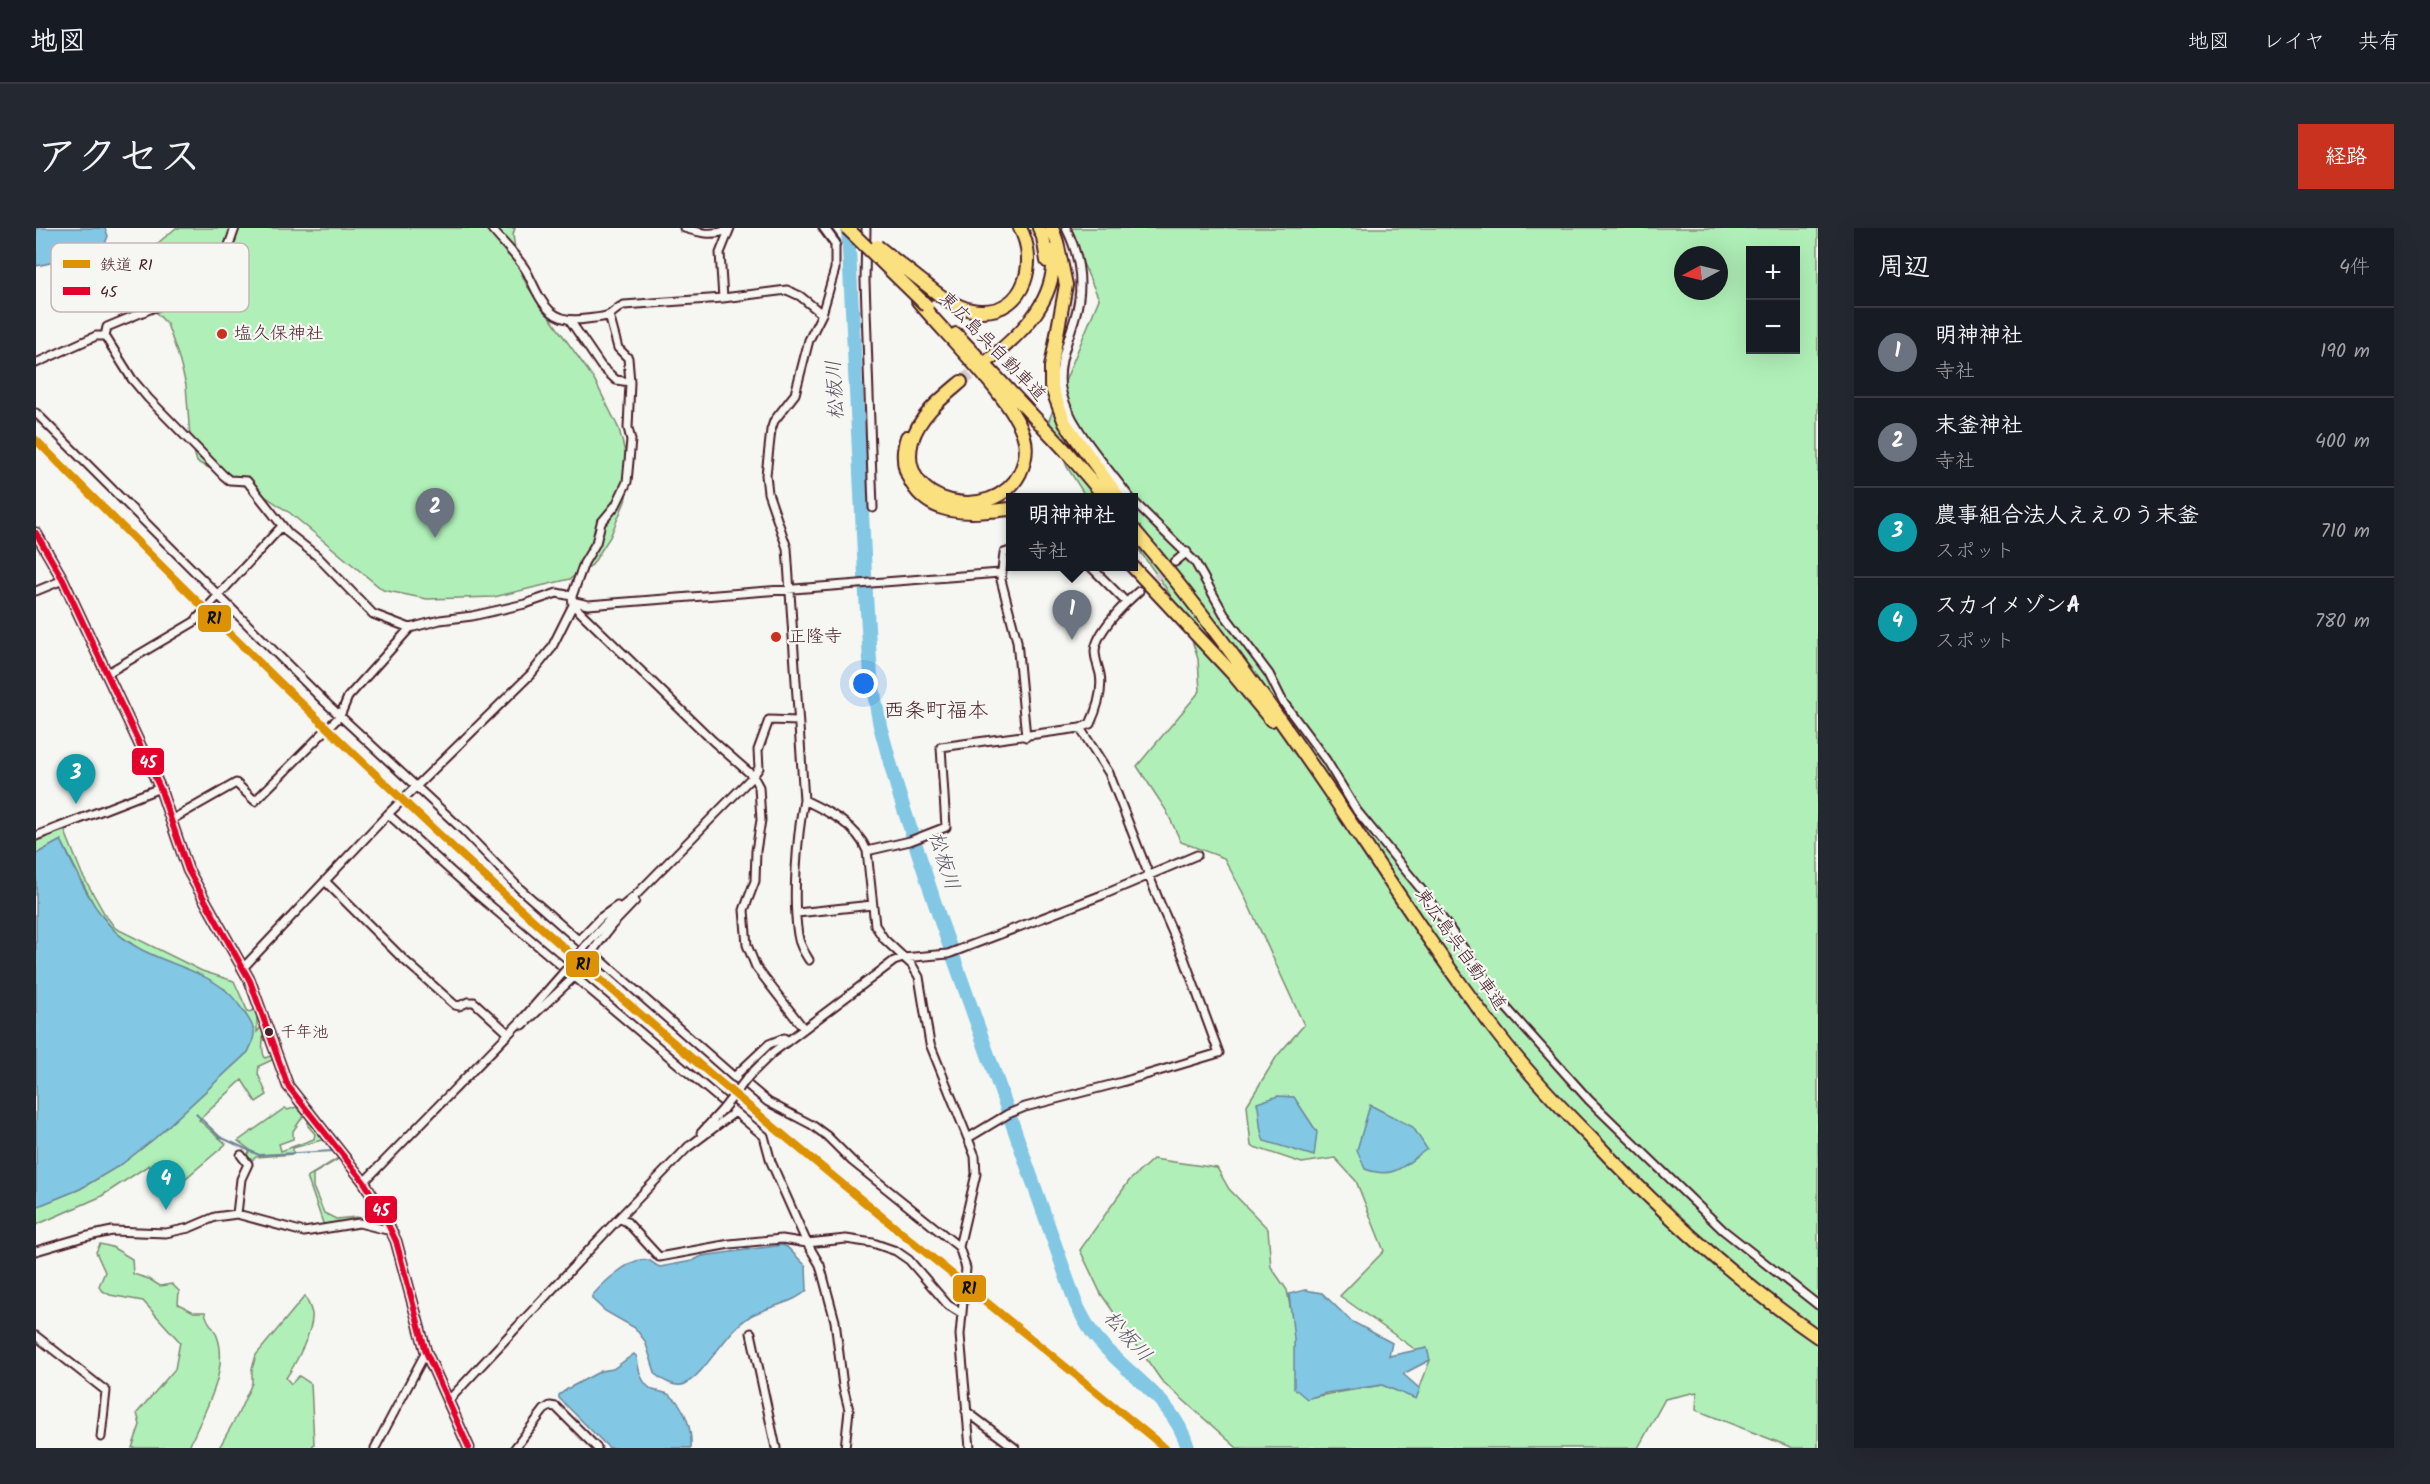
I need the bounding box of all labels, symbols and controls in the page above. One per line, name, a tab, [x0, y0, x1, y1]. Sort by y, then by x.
text: 地図	[30, 20, 86, 65]
text: 地図	[2188, 26, 2230, 59]
text: レイヤ	[2263, 26, 2325, 59]
text: 共有	[2358, 26, 2400, 59]
button: 経路	[2298, 124, 2394, 189]
text: アクセス	[36, 125, 201, 192]
legend	[51, 243, 249, 312]
north arrow	[1674, 246, 1728, 300]
map controls	[1746, 246, 1800, 354]
button: +	[1746, 246, 1800, 300]
text: 周辺	[1878, 247, 1930, 289]
text: 4件	[2339, 252, 2370, 284]
text: 鉄道 R1	[100, 253, 153, 278]
text: 45	[100, 280, 119, 305]
street label: 東広島呉自動車道	[932, 285, 1052, 409]
button: −	[1746, 300, 1800, 354]
text: 明神神社	[1935, 319, 2023, 354]
place label: 塩久保神社	[234, 320, 324, 349]
marker: 塩久保神社	[215, 327, 229, 341]
text: 1	[1894, 336, 1901, 368]
text: 190 m	[2320, 336, 2370, 368]
text: 寺社	[1935, 356, 1975, 388]
water label: 松板川	[818, 359, 854, 421]
text: 末釜神社	[1935, 409, 2023, 444]
text: 2	[1892, 426, 1903, 458]
text: 400 m	[2315, 426, 2370, 458]
text: 寺社	[1935, 446, 1975, 478]
pin: 2	[416, 488, 454, 538]
popup	[1006, 493, 1138, 571]
text: 明神神社	[1028, 499, 1116, 534]
text: 農事組合法人ええのう末釜	[1935, 499, 2199, 534]
text: 3	[1892, 516, 1903, 548]
text: 710 m	[2321, 516, 2370, 548]
text: 寺社	[1028, 536, 1068, 568]
text: スポット	[1935, 536, 2015, 568]
text: スカイメゾンA	[1935, 589, 2080, 624]
pin: 1	[1052, 590, 1092, 640]
line badge: R1	[197, 604, 232, 633]
text: 4	[1892, 606, 1903, 638]
text: 780 m	[2315, 606, 2370, 638]
text: R1	[207, 607, 221, 632]
place label: 正隆寺	[788, 623, 842, 652]
text: スポット	[1935, 626, 2015, 658]
marker: 正隆寺	[769, 630, 783, 644]
your location	[849, 669, 878, 698]
district label: 西条町福本	[884, 695, 989, 728]
line badge: 45	[131, 747, 165, 776]
text: 45	[140, 751, 158, 776]
pin: 3	[56, 754, 96, 804]
water label: 松板川	[919, 828, 967, 894]
street label: 東広島呉自動車道	[1407, 883, 1513, 1017]
line badge: R1	[565, 950, 600, 978]
text: R1	[576, 953, 590, 978]
place label: 千年池	[280, 1020, 328, 1045]
marker: 千年池	[263, 1026, 275, 1038]
pin: 4	[146, 1160, 186, 1210]
line badge: 45	[364, 1195, 398, 1224]
text: 45	[373, 1199, 391, 1224]
line badge: R1	[952, 1274, 987, 1303]
text: R1	[962, 1277, 976, 1302]
water label: 松板川	[1095, 1304, 1159, 1370]

